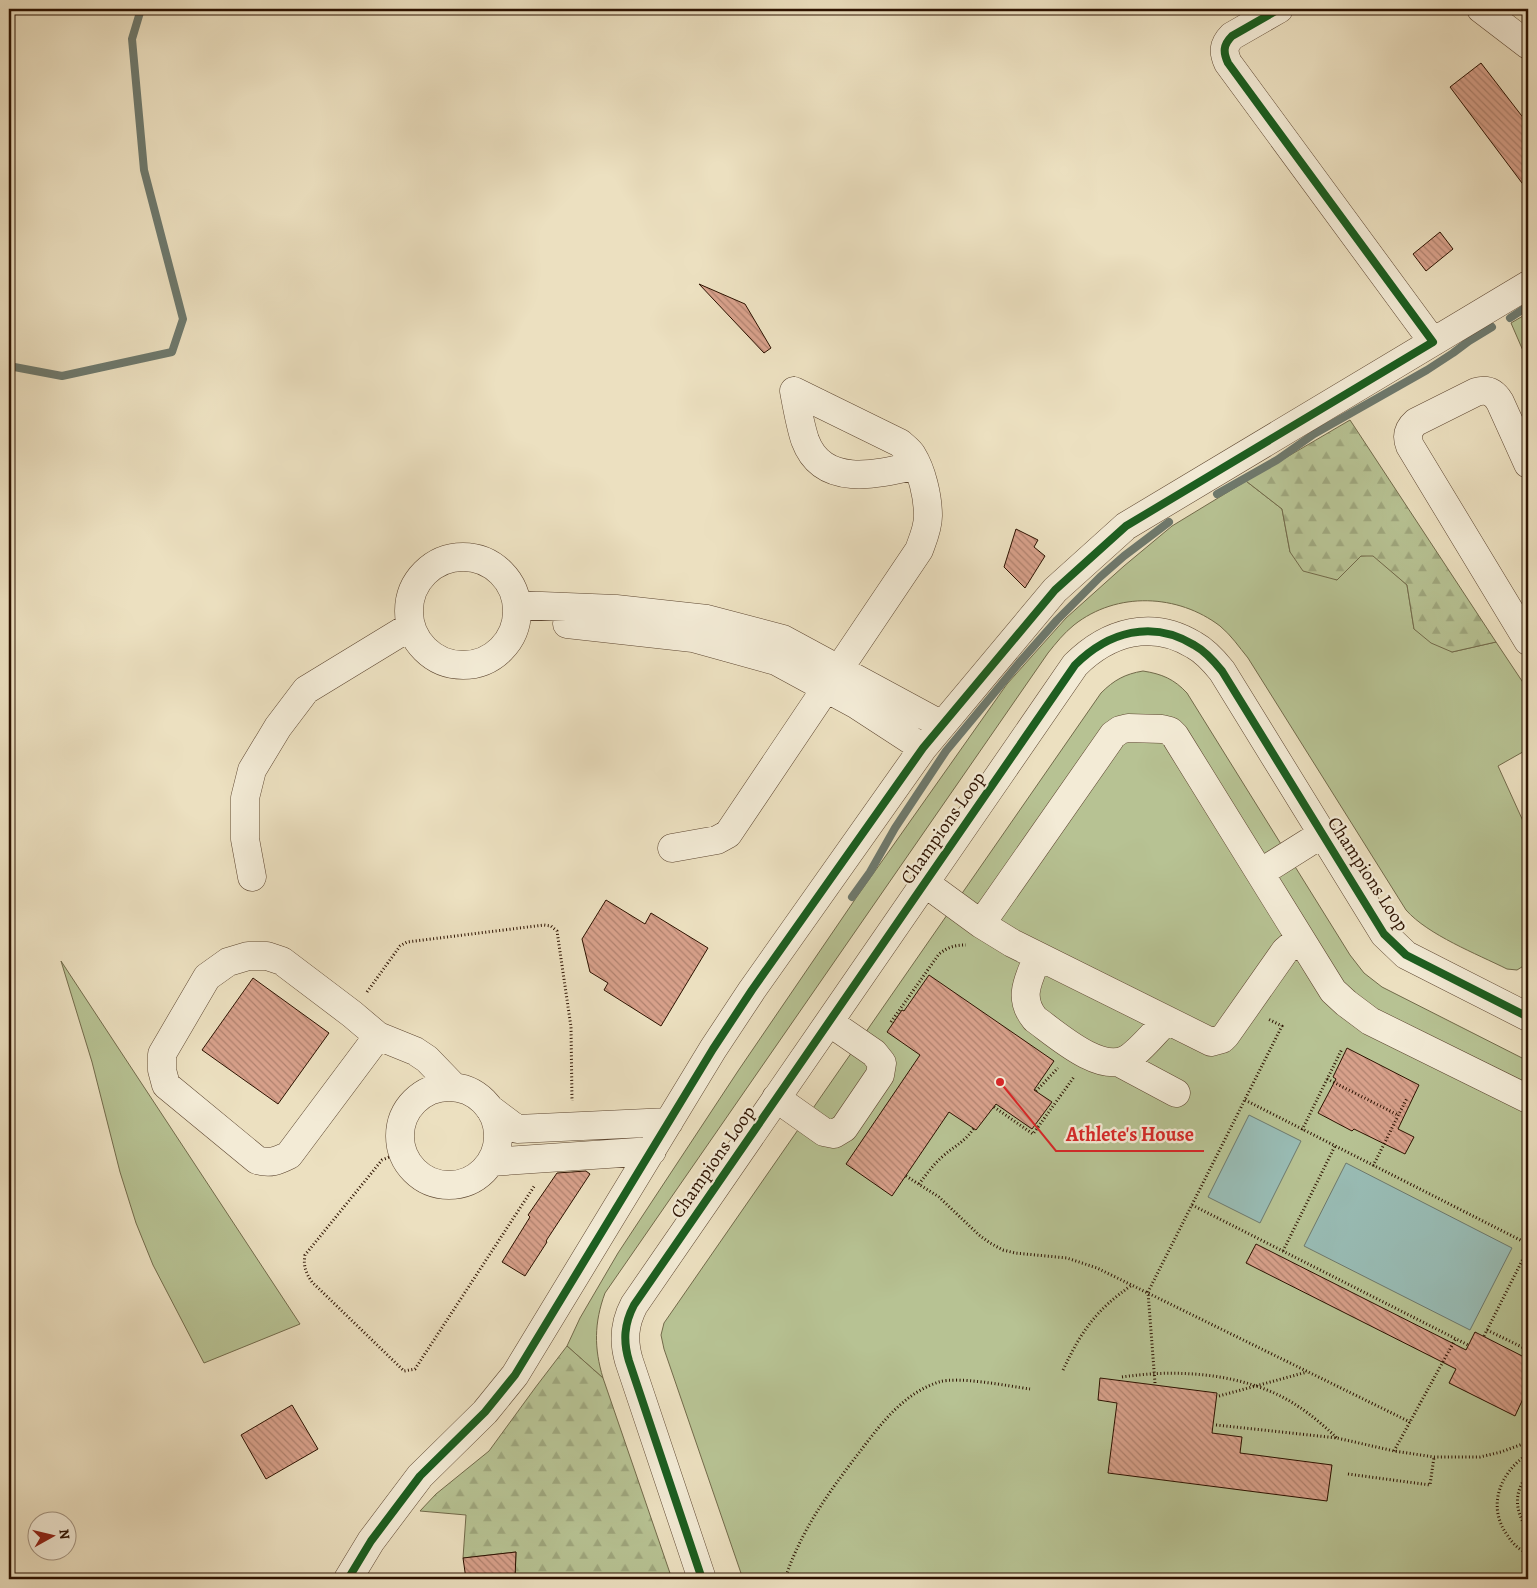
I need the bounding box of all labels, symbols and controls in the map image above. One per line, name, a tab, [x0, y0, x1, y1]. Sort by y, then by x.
street label: Champions Loop	[895, 766, 991, 890]
street label: Champions Loop	[1321, 812, 1415, 936]
street label: Champions Loop	[665, 1100, 761, 1224]
callout: Athlete's House	[1056, 1116, 1204, 1151]
text: Athlete's House	[1065, 1121, 1194, 1148]
north arrow	[28, 1510, 78, 1560]
text: N	[54, 1528, 74, 1541]

